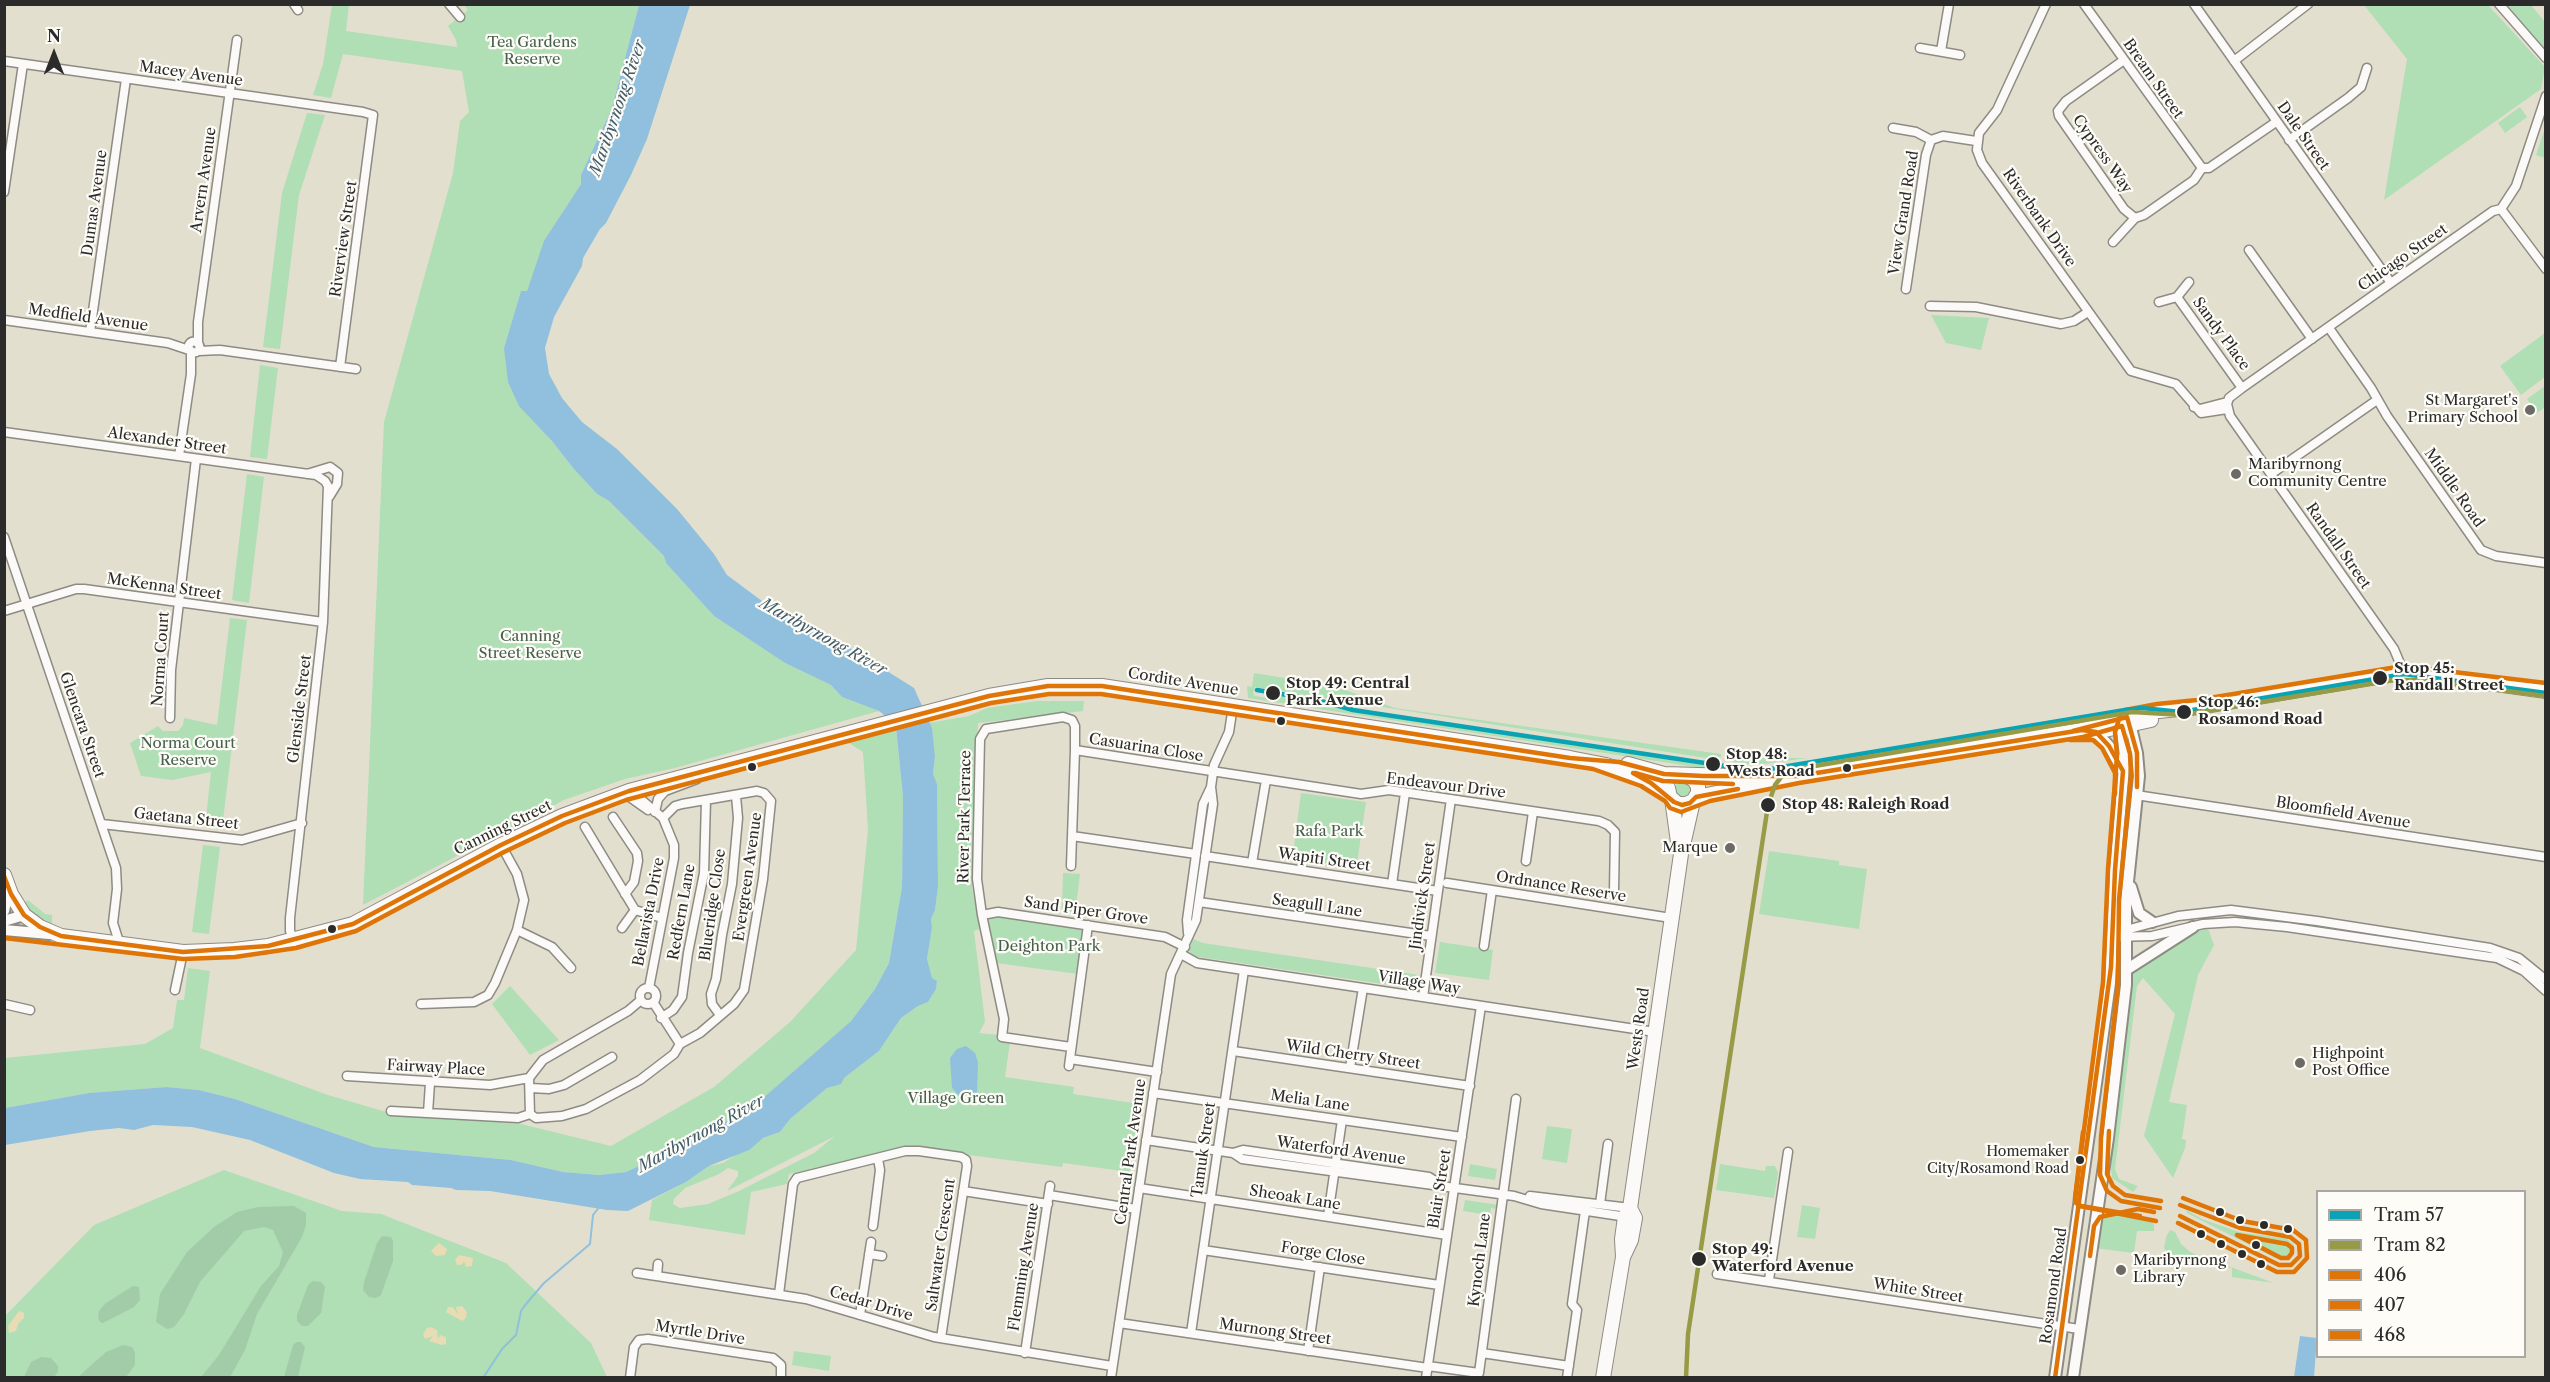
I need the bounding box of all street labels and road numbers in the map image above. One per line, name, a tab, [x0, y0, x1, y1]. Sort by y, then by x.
street label: Bream Street	[2119, 36, 2187, 122]
street label: Macey Avenue	[138, 58, 244, 90]
street label: Dale Street	[2273, 98, 2333, 174]
street label: Cypress Way	[2068, 111, 2136, 197]
street label: Arvern Avenue	[188, 126, 220, 234]
street label: Dumas Avenue	[79, 149, 111, 257]
street label: View Grand Road	[1885, 149, 1923, 277]
street label: Riverbank Drive	[1998, 165, 2080, 271]
street label: Riverview Street	[327, 180, 361, 298]
street label: Chicago Street	[2355, 221, 2451, 295]
street label: Sandy Place	[2188, 294, 2254, 374]
street label: Medfield Avenue	[27, 301, 149, 335]
street label: Alexander Street	[106, 424, 228, 458]
street label: Middle Road	[2420, 445, 2488, 531]
street label: Randall Street	[2302, 500, 2374, 592]
street label: McKenna Street	[106, 570, 222, 604]
street label: Norma Court	[149, 611, 173, 707]
street label: Glenside Street	[284, 654, 316, 764]
street label: Cordite Avenue	[1126, 664, 1240, 700]
street label: Glencara Street	[55, 670, 109, 780]
street label: Casuarina Close	[1088, 730, 1204, 766]
street label: River Park Terrace	[955, 750, 975, 884]
street label: Endeavour Drive	[1385, 770, 1507, 802]
street label: Bloomfield Avenue	[2274, 793, 2412, 833]
street label: Canning Street	[451, 797, 555, 859]
street label: Gaetana Street	[133, 805, 239, 833]
street label: Evergreen Avenue	[730, 811, 766, 943]
street label: Jindivick Street	[1407, 841, 1439, 951]
street label: Wapiti Street	[1277, 845, 1371, 875]
street label: Blueridge Close	[696, 848, 730, 962]
street label: Bellavista Drive	[630, 856, 668, 968]
street label: Redfern Lane	[665, 863, 699, 961]
street label: Ordnance Reserve	[1495, 868, 1627, 906]
street label: Seagull Lane	[1271, 891, 1363, 921]
street label: Sand Piper Grove	[1023, 893, 1149, 929]
street label: Village Way	[1376, 968, 1462, 998]
street label: Wests Road	[1624, 987, 1654, 1071]
street label: Wild Cherry Street	[1285, 1037, 1421, 1073]
street label: Fairway Place	[386, 1056, 486, 1080]
street label: Central Park Avenue	[1112, 1078, 1150, 1226]
street label: Melia Lane	[1269, 1087, 1351, 1115]
street label: Tamuk Street	[1188, 1101, 1220, 1199]
street label: Waterford Avenue	[1275, 1133, 1407, 1169]
street label: Blair Street	[1425, 1148, 1455, 1230]
street label: Saltwater Crescent	[923, 1177, 959, 1313]
street label: Sheoak Lane	[1248, 1182, 1342, 1214]
street label: Flemming Avenue	[1005, 1202, 1043, 1332]
street label: Kynoch Lane	[1465, 1212, 1495, 1308]
street label: Rosamond Road	[2037, 1227, 2071, 1345]
street label: Forge Close	[1280, 1238, 1366, 1270]
street label: White Street	[1872, 1275, 1964, 1307]
street label: Cedar Drive	[827, 1283, 915, 1325]
street label: Murnong Street	[1218, 1315, 1332, 1349]
street label: Myrtle Drive	[654, 1317, 746, 1349]

